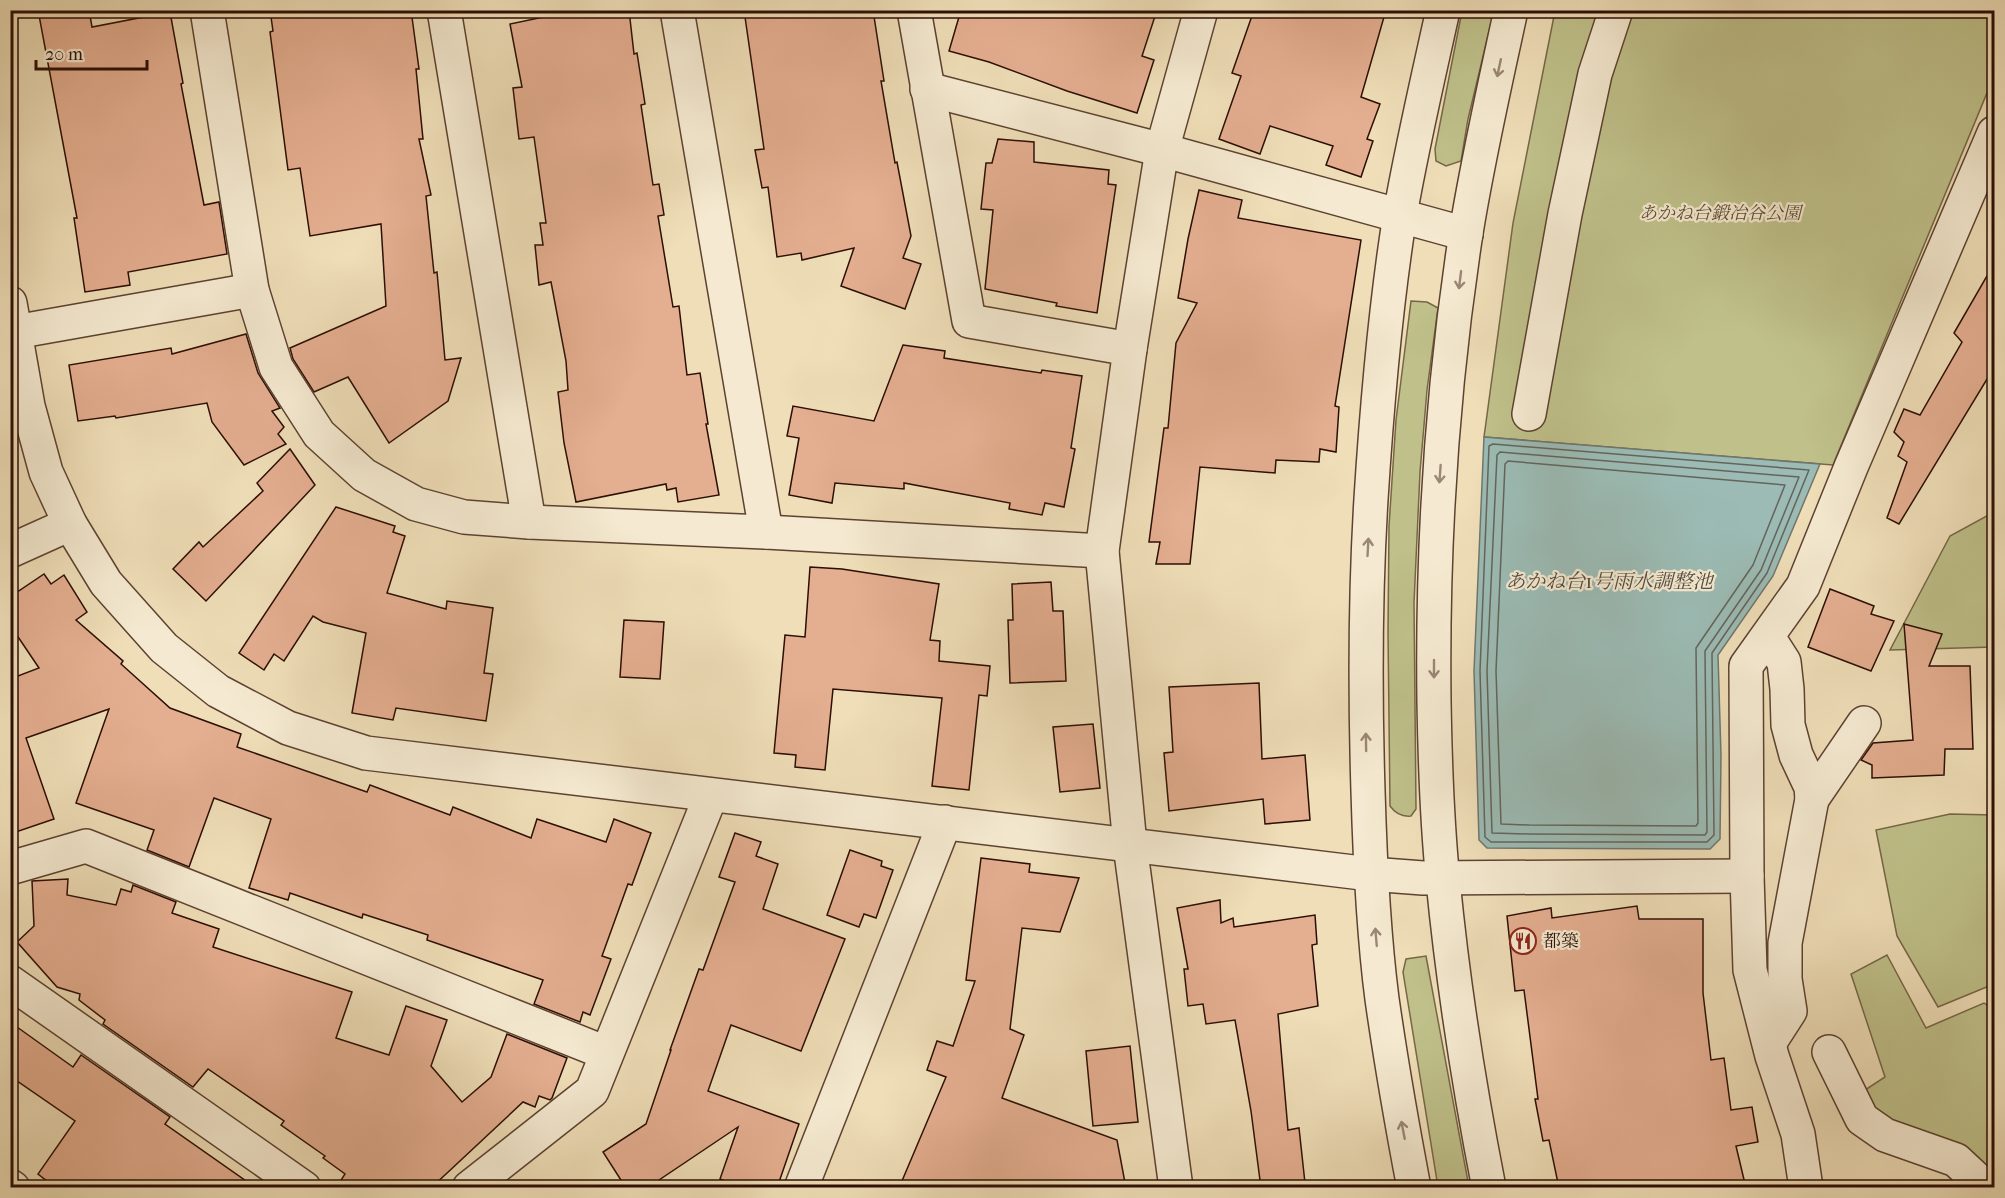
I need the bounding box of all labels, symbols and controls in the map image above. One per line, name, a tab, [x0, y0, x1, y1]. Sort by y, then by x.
scale bar	[36, 33, 147, 71]
text: 20 m	[45, 44, 83, 65]
one-way arrow	[1493, 57, 1504, 77]
park label: あかね台鍛冶谷公園	[1639, 203, 1804, 224]
one-way arrow	[1454, 270, 1465, 289]
one-way arrow	[1434, 463, 1445, 483]
one-way arrow	[1363, 538, 1374, 558]
water label: あかね台1号雨水調整池	[1505, 570, 1715, 593]
one-way arrow	[1428, 658, 1440, 678]
one-way arrow	[1361, 733, 1372, 753]
restaurant icon: 都築	[1508, 926, 1538, 956]
one-way arrow	[1370, 928, 1381, 947]
place label: 都築	[1543, 931, 1579, 952]
one-way arrow	[1397, 1121, 1408, 1140]

